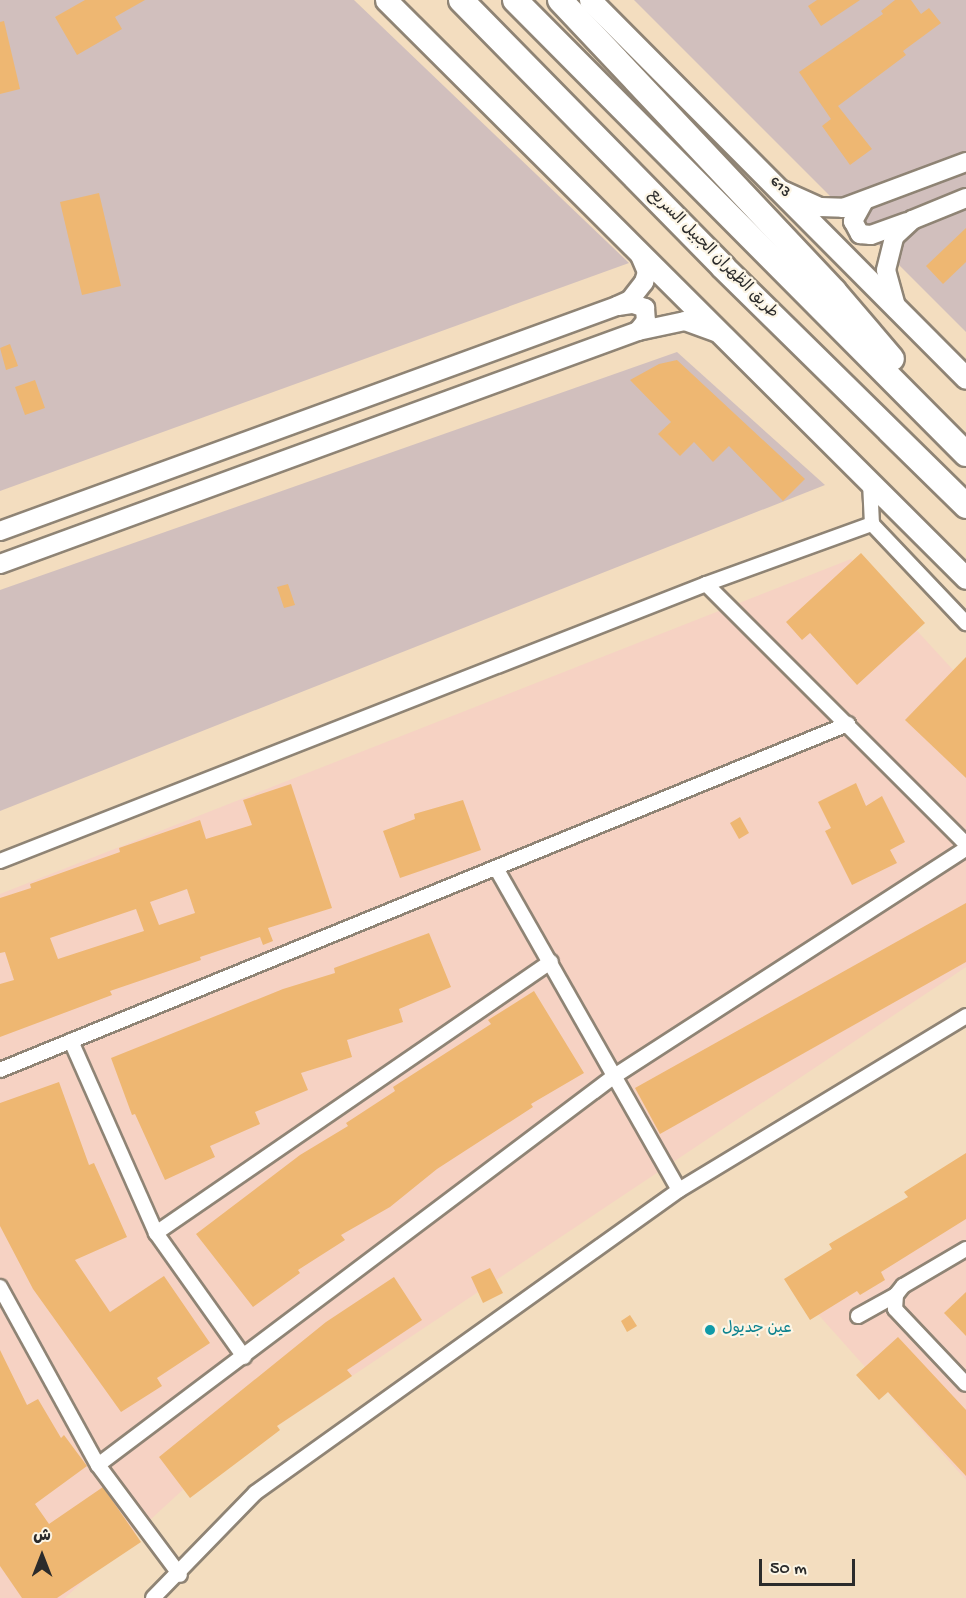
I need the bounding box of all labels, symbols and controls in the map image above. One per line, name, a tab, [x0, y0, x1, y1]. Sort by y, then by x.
street label: 613	[764, 173, 794, 203]
street label: طريق الظهران الجبيل السريع	[643, 186, 781, 324]
place label: عين جديول	[722, 1320, 792, 1340]
marker: عين جديول	[703, 1323, 717, 1337]
north arrow	[12, 1526, 72, 1586]
text: ش	[33, 1528, 51, 1547]
scale bar	[762, 1547, 858, 1585]
text: 50 m	[770, 1559, 807, 1580]

